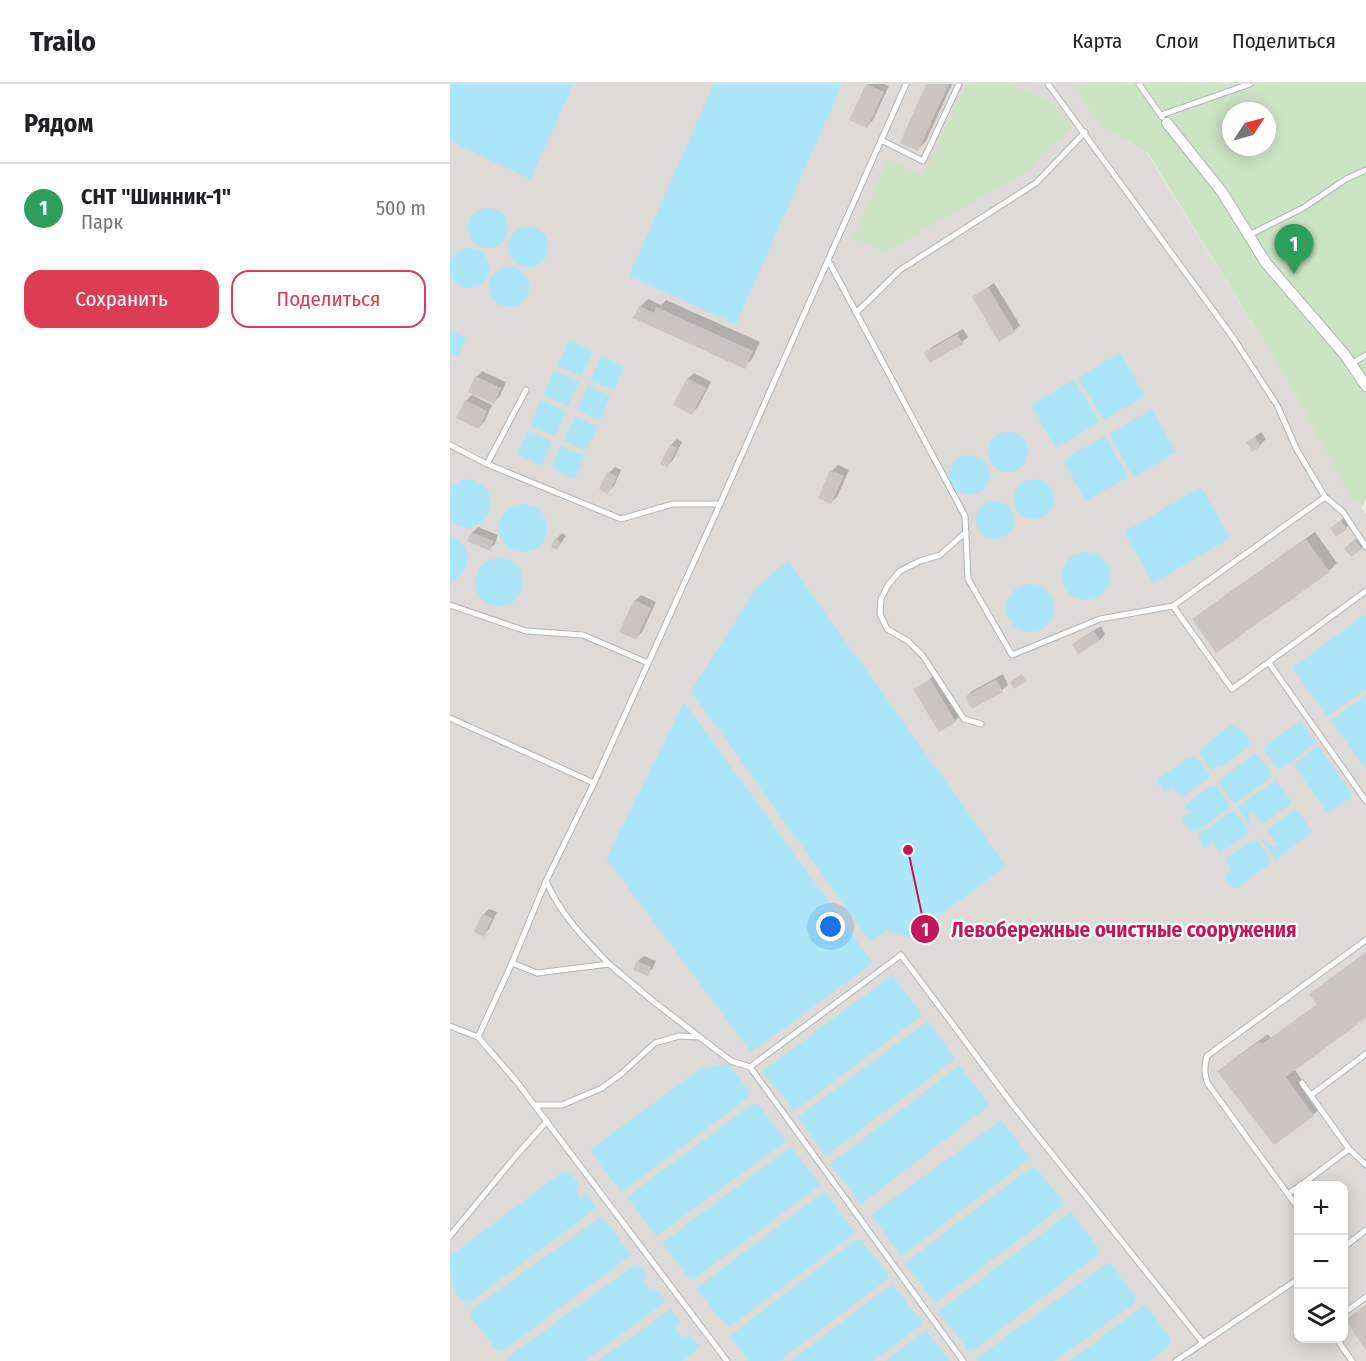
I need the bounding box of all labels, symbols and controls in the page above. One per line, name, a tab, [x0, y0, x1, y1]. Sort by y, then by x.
text: Trailo	[30, 25, 96, 58]
text: Карта	[1072, 28, 1122, 54]
text: Слои	[1155, 28, 1199, 54]
text: Поделиться	[1232, 28, 1336, 54]
north arrow	[1222, 102, 1276, 156]
text: Рядом	[24, 108, 93, 139]
text: СНТ "Шинник-1"	[81, 183, 231, 210]
text: 1	[39, 196, 48, 220]
text: 500 m	[376, 196, 426, 220]
text: Парк	[81, 210, 123, 234]
pin: 1	[1274, 224, 1314, 274]
button: Сохранить	[24, 270, 219, 328]
button: Поделиться	[231, 270, 426, 328]
callout: Левобережные очистные сооружения	[910, 910, 1309, 949]
your location	[816, 912, 845, 941]
text: Левобережные очистные сооружения	[951, 917, 1297, 943]
text: 1	[921, 919, 929, 941]
map controls	[1294, 1181, 1348, 1343]
button: +	[1294, 1181, 1348, 1235]
button: −	[1294, 1235, 1348, 1289]
button: layers	[1294, 1289, 1348, 1343]

